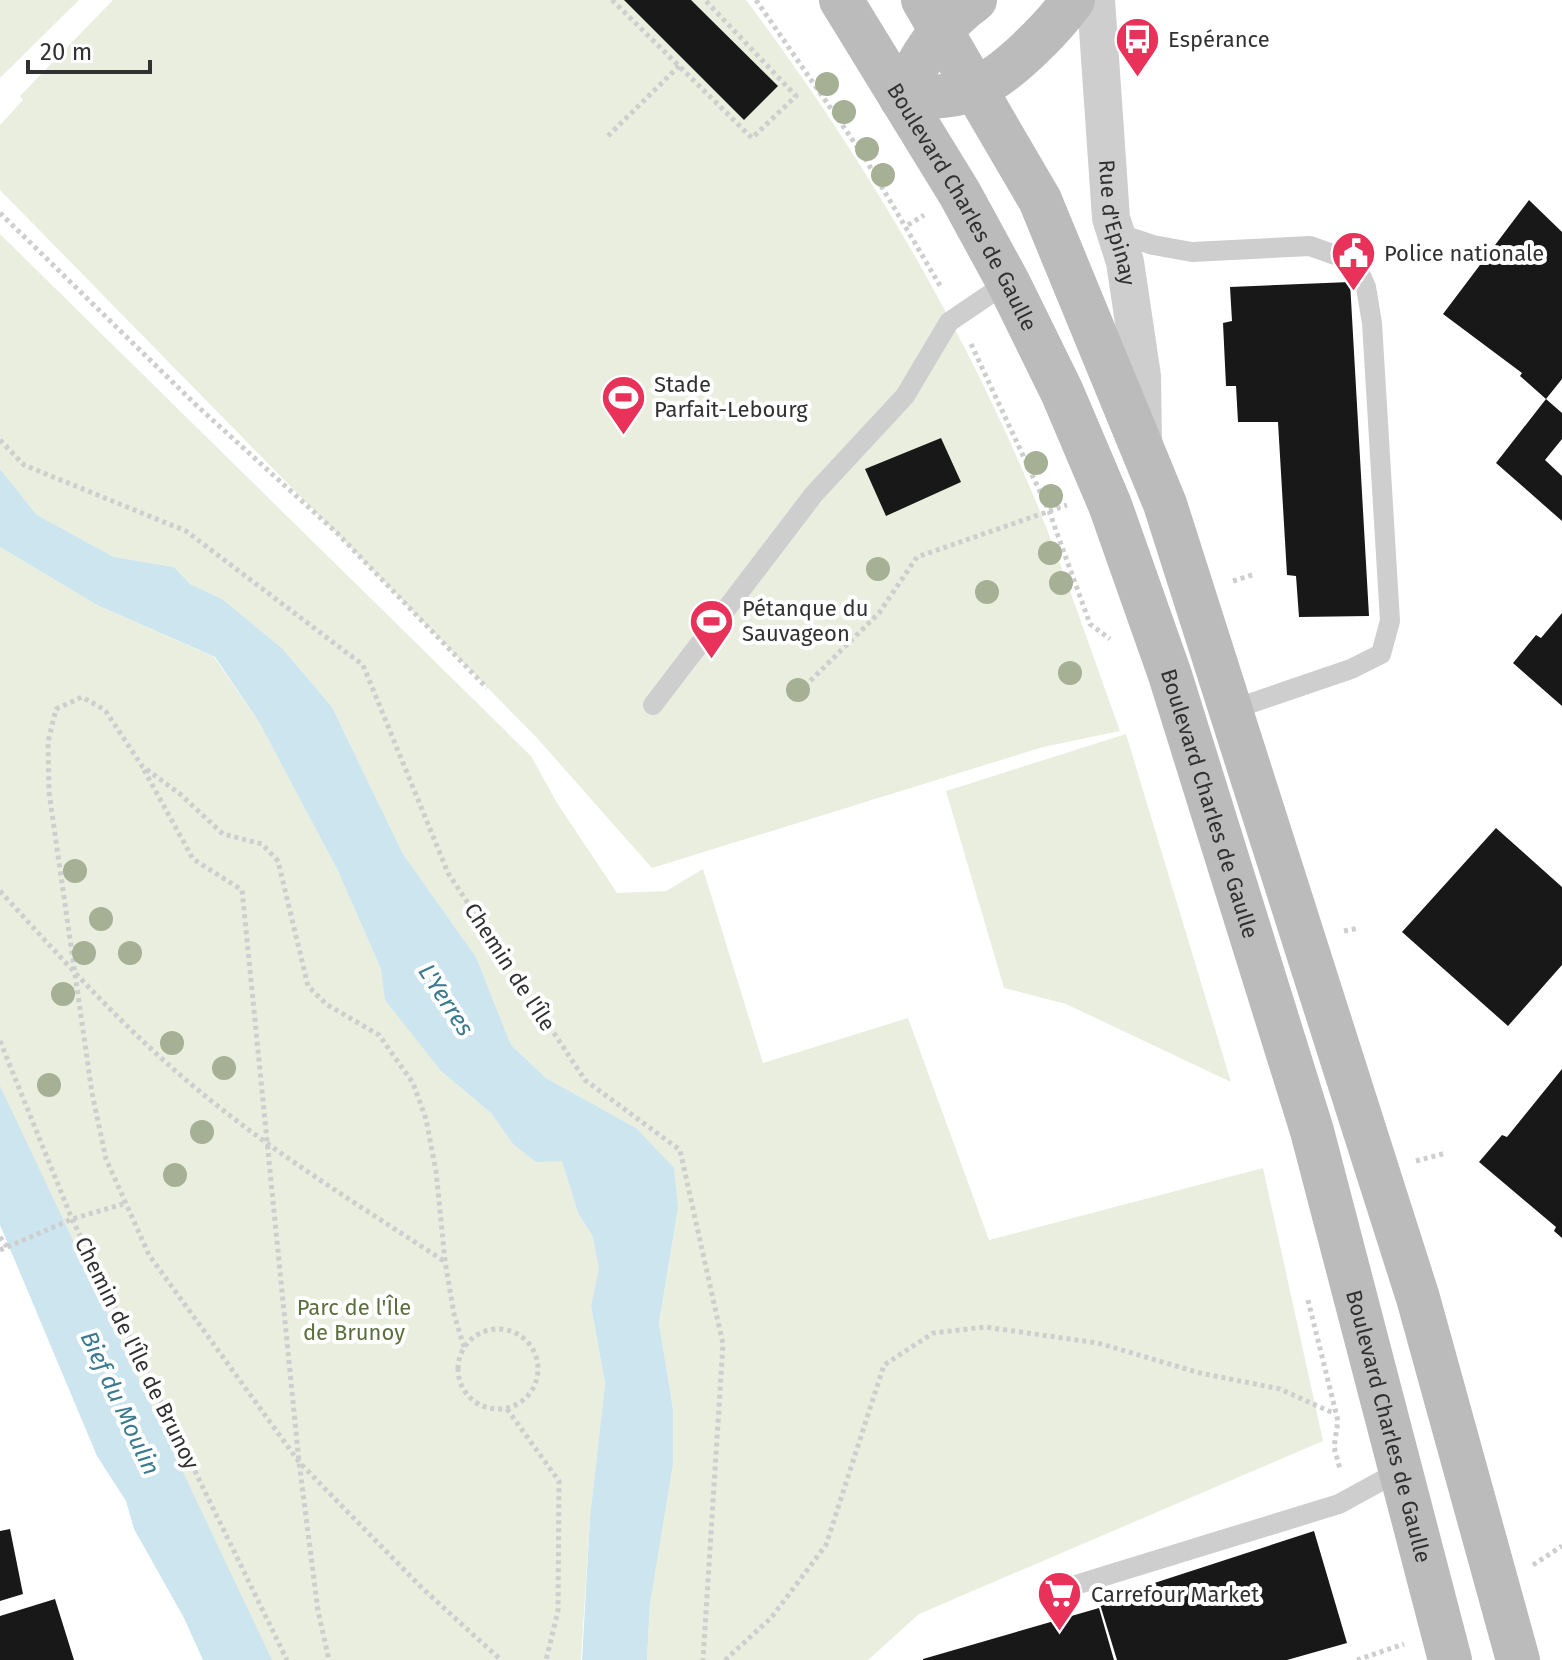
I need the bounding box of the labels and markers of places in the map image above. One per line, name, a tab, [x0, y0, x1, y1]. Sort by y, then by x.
bus stop icon: Espérance	[1113, 15, 1161, 78]
place label: Espérance	[1168, 26, 1270, 53]
public building icon: Police nationale	[1329, 229, 1377, 292]
place label: Police nationale	[1384, 240, 1544, 267]
place label: Stade Parfait-Lebourg	[654, 371, 808, 423]
sports icon: Stade Parfait-Lebourg	[599, 373, 647, 436]
place label: Pétanque du Sauvageon	[742, 595, 869, 647]
sports icon: Pétanque du Sauvageon	[687, 597, 735, 660]
supermarket icon: Carrefour Market	[1036, 1570, 1084, 1633]
place label: Carrefour Market	[1091, 1581, 1259, 1608]

